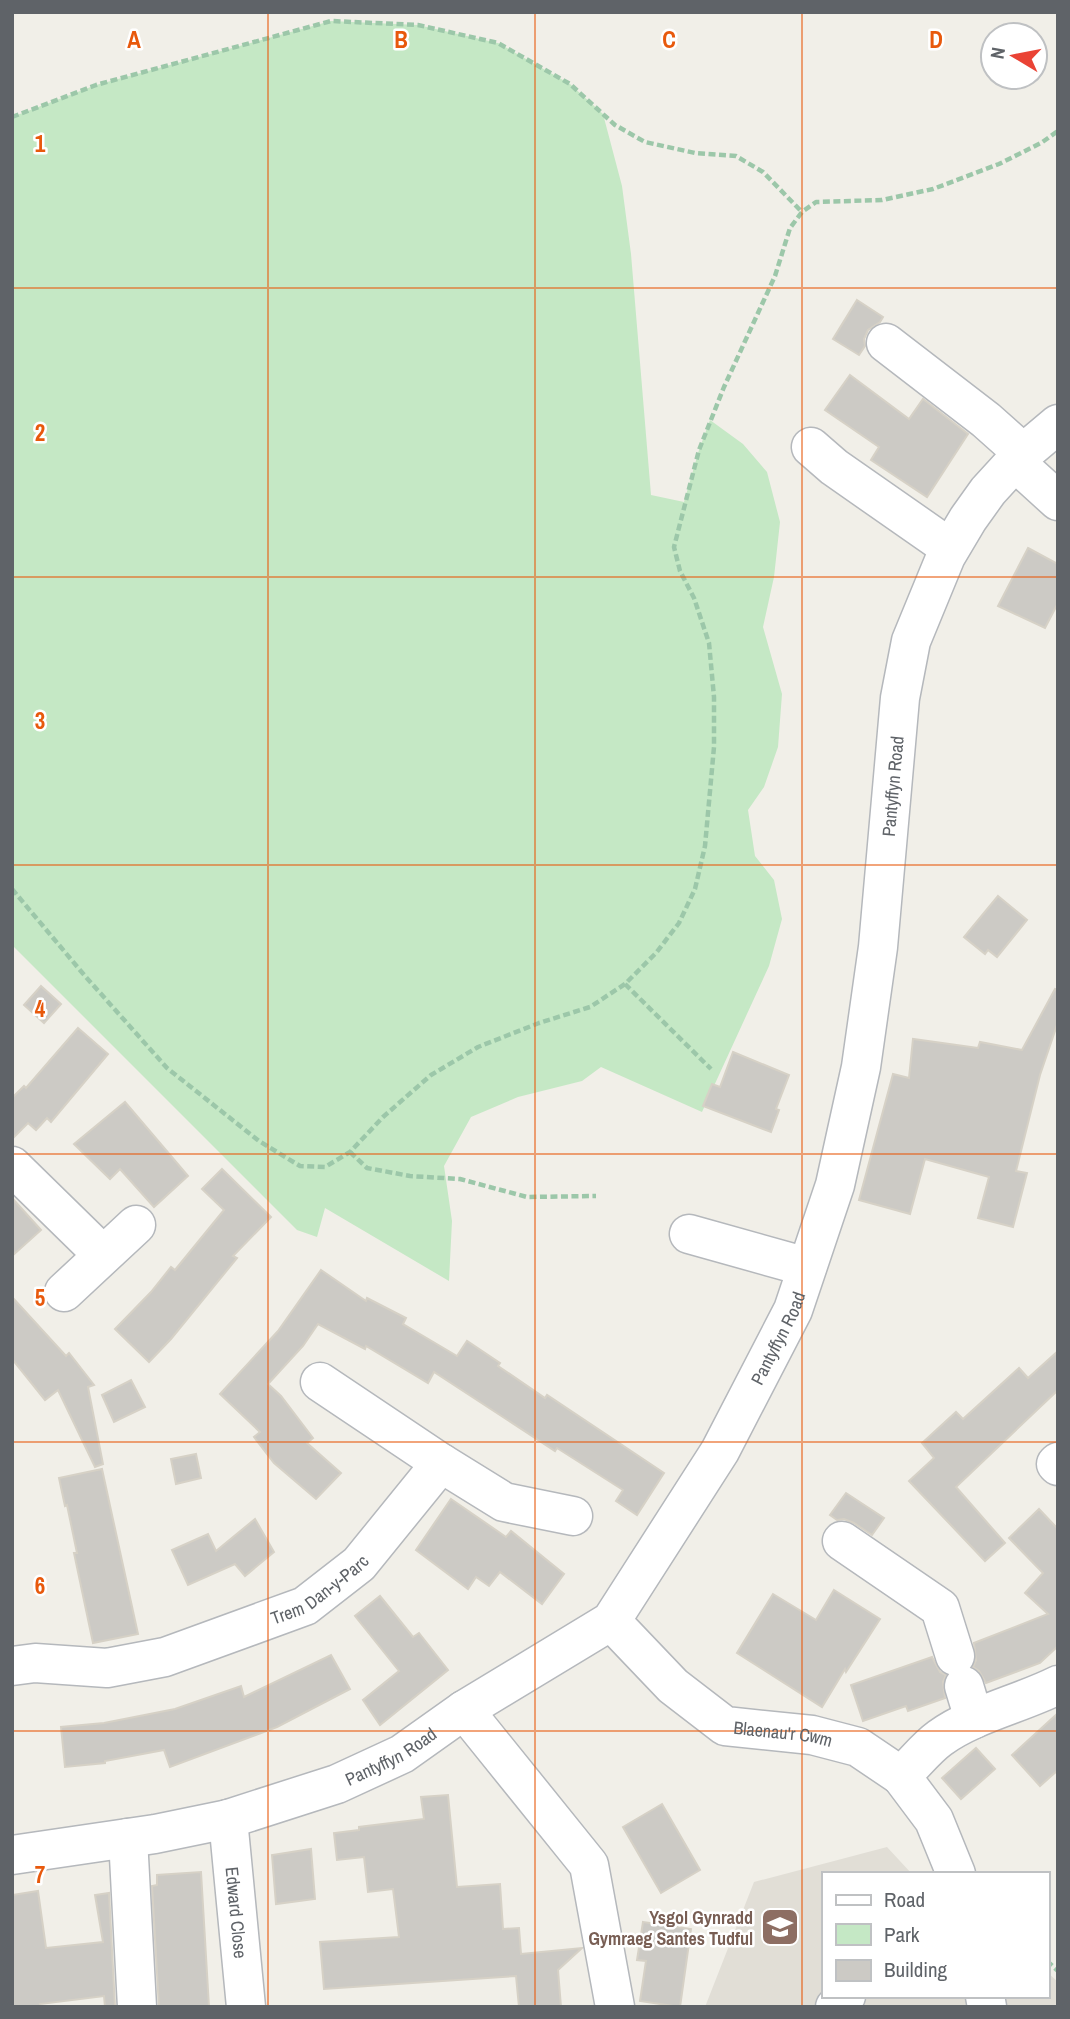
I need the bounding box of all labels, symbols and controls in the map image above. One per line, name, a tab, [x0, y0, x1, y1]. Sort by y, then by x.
north arrow	[979, 21, 1049, 91]
text: A	[127, 24, 141, 55]
text: B	[394, 24, 408, 55]
text: C	[662, 24, 676, 55]
text: D	[929, 24, 943, 55]
text: N	[983, 45, 1011, 61]
text: 1	[35, 128, 46, 159]
text: 2	[35, 417, 45, 448]
text: 3	[35, 705, 45, 736]
street label: Pantyffyn Road	[875, 735, 909, 838]
text: 4	[35, 993, 46, 1024]
text: 5	[35, 1282, 45, 1313]
street label: Pantyffyn Road	[744, 1288, 811, 1389]
street label: Trem Dan-y-Parc	[267, 1549, 374, 1630]
text: 6	[35, 1570, 45, 1601]
street label: Blaenau'r Cwm	[732, 1714, 835, 1752]
street label: Pantyffyn Road	[341, 1721, 441, 1791]
text: 7	[35, 1859, 45, 1890]
street label: Edward Close	[220, 1866, 254, 1960]
legend	[822, 1872, 1049, 1998]
text: Road	[884, 1885, 925, 1914]
place label: Ysgol Gynradd Gymraeg Santes Tudful	[588, 1905, 753, 1951]
school or university icon: Ysgol Gynradd Gymraeg Santes Tudful	[759, 1906, 801, 1948]
text: Park	[884, 1920, 920, 1949]
text: Building	[884, 1955, 948, 1984]

